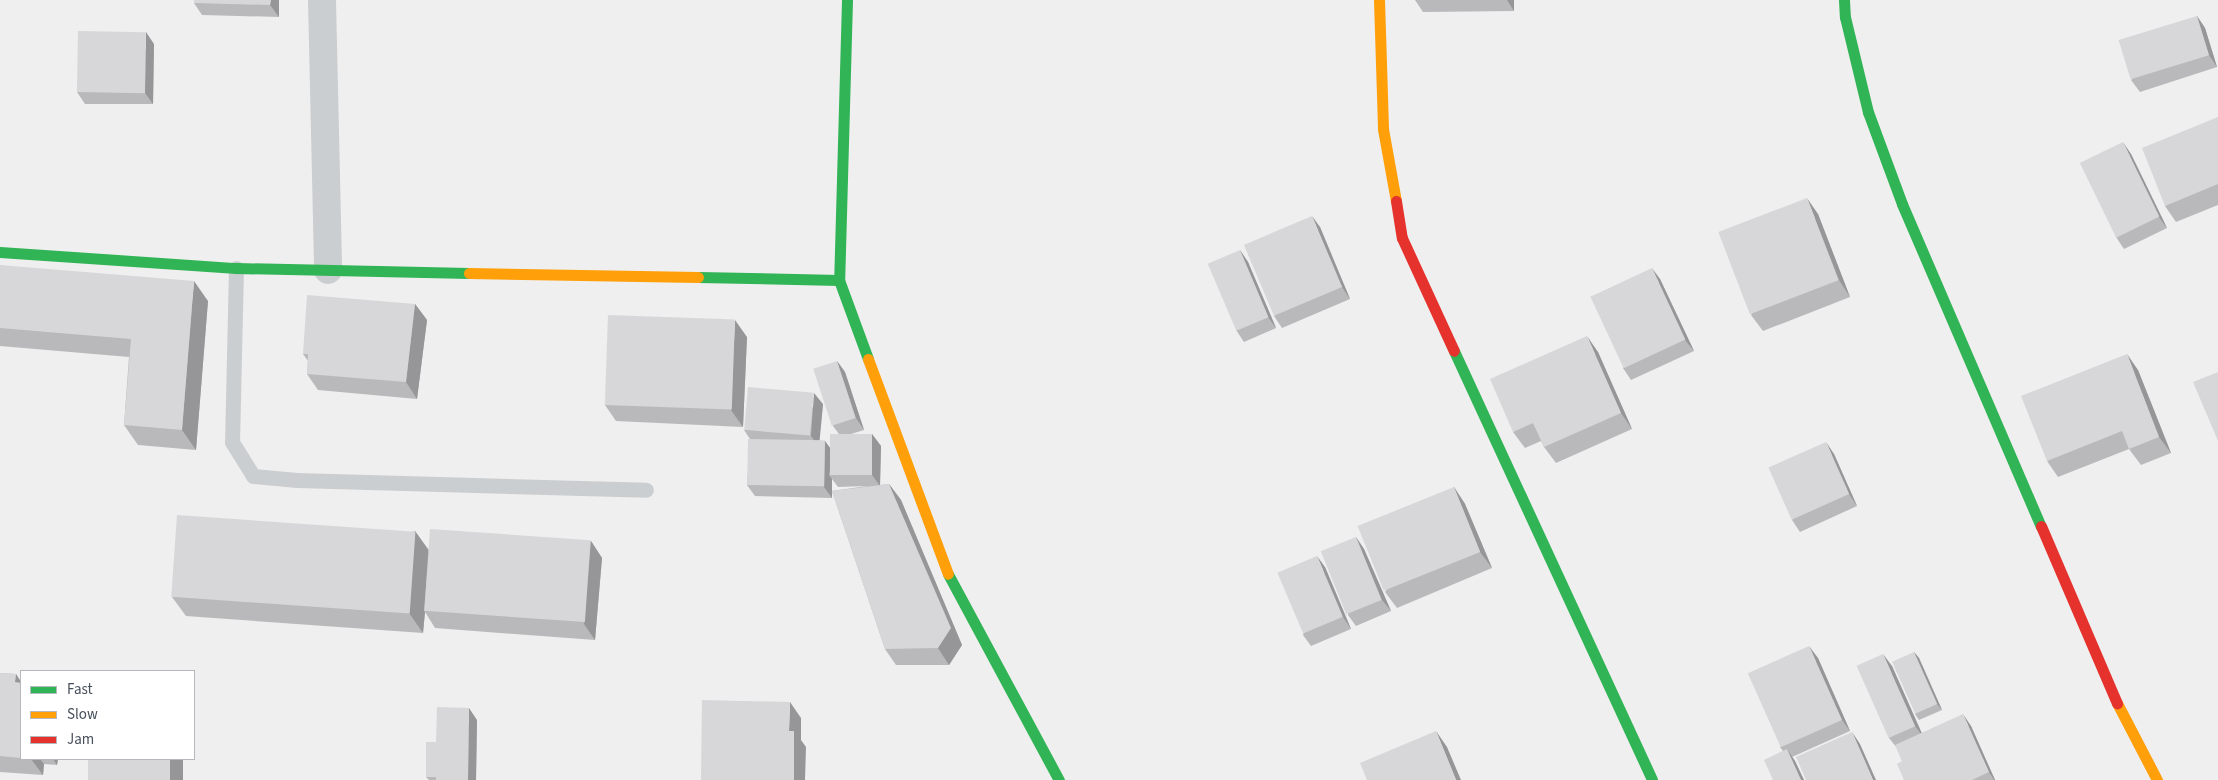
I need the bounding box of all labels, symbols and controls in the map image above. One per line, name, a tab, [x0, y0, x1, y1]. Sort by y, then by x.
legend	[20, 670, 195, 760]
text: Fast	[67, 679, 93, 700]
text: Slow	[67, 704, 98, 725]
text: Jam	[67, 729, 94, 750]

